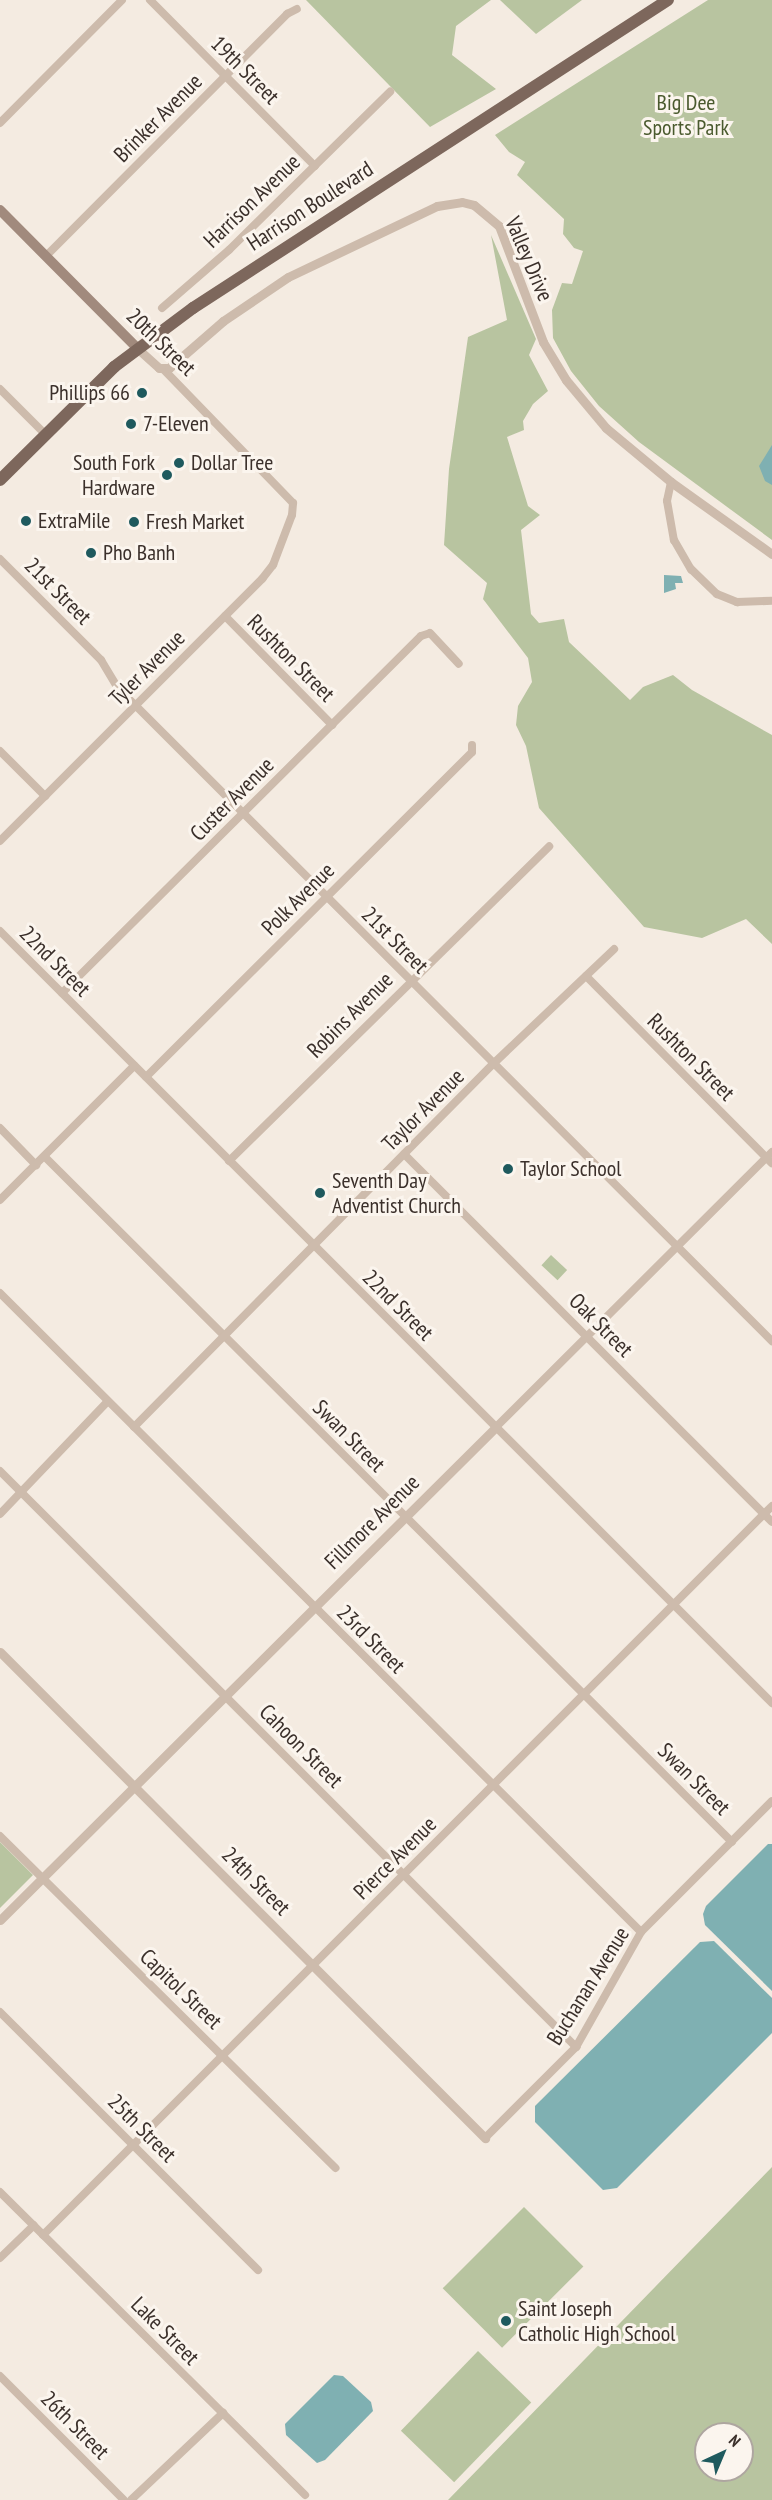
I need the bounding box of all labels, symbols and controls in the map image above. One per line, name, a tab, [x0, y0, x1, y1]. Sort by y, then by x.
street label: 19th Street	[205, 30, 285, 110]
street label: Brinker Avenue	[108, 68, 208, 168]
park label: Big Dee Sports Park	[643, 89, 729, 140]
street label: Harrison Avenue	[198, 148, 306, 254]
street label: Harrison Boulevard	[242, 155, 378, 257]
street label: Valley Drive	[499, 212, 559, 306]
street label: 20th Street	[121, 303, 201, 381]
place label: Phillips 66	[49, 380, 130, 406]
marker: Phillips 66	[135, 386, 149, 400]
place label: 7-Eleven	[143, 411, 209, 437]
marker: 7-Eleven	[124, 417, 138, 431]
place label: South Fork Hardware	[73, 449, 155, 500]
place label: Dollar Tree	[191, 450, 274, 476]
marker: Dollar Tree	[172, 456, 186, 470]
marker: South Fork Hardware	[160, 468, 174, 482]
place label: ExtraMile	[38, 508, 110, 534]
place label: Fresh Market	[146, 509, 244, 535]
marker: ExtraMile	[19, 514, 33, 528]
marker: Fresh Market	[127, 515, 141, 529]
place label: Pho Banh	[103, 540, 175, 566]
marker: Pho Banh	[84, 546, 98, 560]
street label: 21st Street	[19, 552, 97, 630]
street label: Rushton Street	[242, 609, 340, 707]
street label: Tyler Avenue	[104, 625, 190, 711]
street label: Custer Avenue	[184, 751, 280, 847]
street label: Polk Avenue	[256, 857, 340, 941]
street label: 21st Street	[356, 901, 434, 979]
street label: 22nd Street	[14, 920, 96, 1002]
street label: Robins Avenue	[301, 966, 399, 1064]
street label: Rushton Street	[642, 1008, 740, 1106]
street label: Taylor Avenue	[376, 1063, 470, 1157]
place label: Taylor School	[520, 1156, 621, 1182]
marker: Taylor School	[501, 1162, 515, 1176]
place label: Seventh Day Adventist Church	[332, 1167, 461, 1218]
marker: Seventh Day Adventist Church	[313, 1186, 327, 1200]
street label: 22nd Street	[357, 1264, 439, 1346]
street label: Oak Street	[564, 1288, 638, 1362]
street label: Swan Street	[307, 1394, 391, 1478]
street label: Fillmore Avenue	[319, 1469, 425, 1575]
street label: 23rd Street	[331, 1599, 411, 1679]
street label: Cahoon Street	[254, 1699, 348, 1793]
street label: Swan Street	[652, 1737, 736, 1821]
street label: Pierce Avenue	[348, 1811, 442, 1905]
street label: 24th Street	[216, 1841, 296, 1921]
street label: Buchanan Avenue	[541, 1922, 635, 2050]
street label: Capitol Street	[135, 1944, 227, 2034]
street label: 25th Street	[102, 2088, 182, 2168]
street label: Lake Street	[126, 2292, 204, 2370]
place label: Saint Joseph Catholic High School	[518, 2295, 676, 2346]
marker: Saint Joseph Catholic High School	[499, 2314, 513, 2328]
street label: 26th Street	[35, 2385, 115, 2465]
north arrow	[694, 2422, 754, 2482]
text: N	[725, 2430, 745, 2451]

